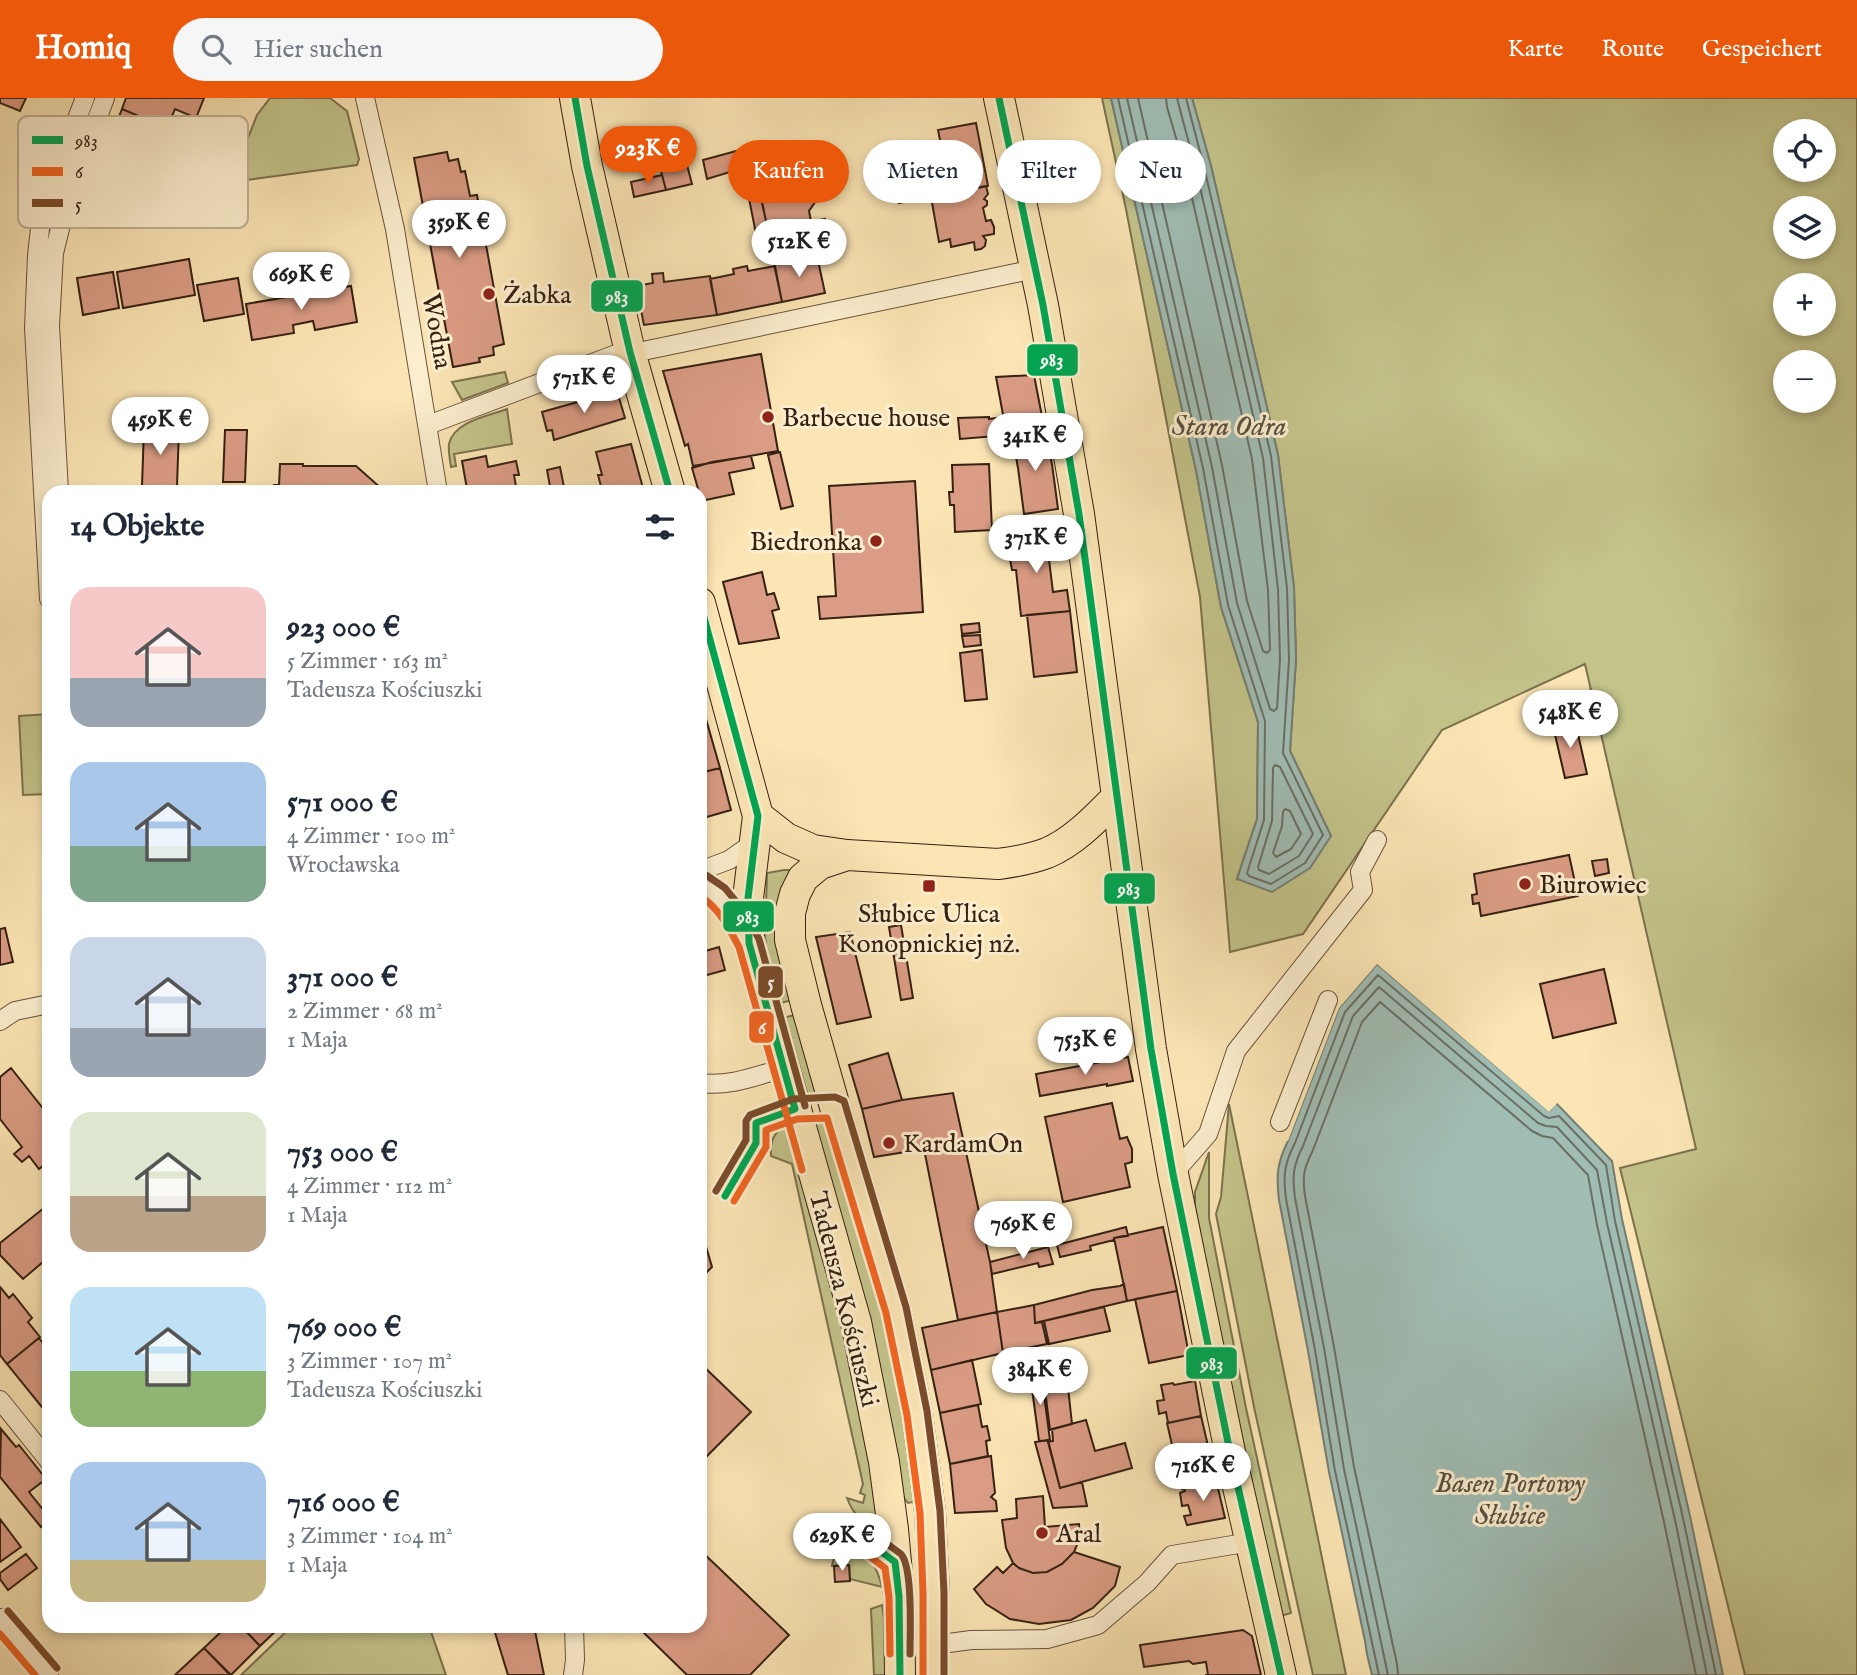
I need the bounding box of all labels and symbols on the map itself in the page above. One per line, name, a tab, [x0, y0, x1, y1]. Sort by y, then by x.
legend	[18, 116, 248, 228]
pin: 923K €	[591, 126, 705, 186]
text: 983	[74, 130, 98, 154]
text: 6	[75, 161, 84, 185]
text: 5	[75, 193, 82, 217]
pin: 359K €	[402, 200, 516, 260]
pin: 512K €	[742, 220, 856, 279]
pin: 669K €	[244, 252, 358, 312]
place label: Żabka	[503, 279, 572, 312]
line badge: 983	[590, 279, 644, 313]
marker: Żabka	[481, 286, 497, 302]
text: 983	[605, 286, 628, 310]
street label: Wodna	[414, 291, 460, 372]
line badge: 983	[1026, 343, 1079, 377]
text: 983	[1040, 349, 1063, 373]
pin: 571K €	[527, 356, 641, 415]
pin: 459K €	[103, 398, 217, 457]
place label: Barbecue house	[782, 402, 950, 435]
marker: Barbecue house	[760, 409, 776, 425]
water label: Stara Odra	[1171, 410, 1287, 445]
pin: 341K €	[978, 414, 1092, 473]
pin: 371K €	[979, 516, 1093, 575]
place label: Biedronka	[750, 526, 863, 559]
marker: Biedronka	[868, 533, 884, 549]
pin: 548K €	[1513, 690, 1627, 750]
place label: Biurowiec	[1539, 869, 1647, 902]
line badge: 983	[1103, 872, 1156, 905]
marker: Biurowiec	[1517, 876, 1533, 892]
marker: Słubice Ulica Konopnickiej nż.	[921, 878, 937, 894]
text: 983	[1117, 878, 1140, 902]
place label: Słubice Ulica Konopnickiej nż.	[838, 898, 1020, 961]
line badge: 983	[722, 900, 775, 933]
text: 983	[736, 906, 759, 930]
line badge: 5	[757, 965, 784, 999]
text: 5	[768, 971, 775, 995]
line badge: 6	[748, 1010, 775, 1044]
text: 6	[758, 1017, 767, 1041]
pin: 753K €	[1028, 1018, 1142, 1077]
place label: KardamOn	[903, 1128, 1023, 1161]
marker: KardamOn	[881, 1135, 897, 1151]
street label: Tadeusza Kościuszki	[801, 1188, 886, 1411]
pin: 769K €	[966, 1202, 1080, 1261]
line badge: 983	[1185, 1346, 1238, 1380]
pin: 384K €	[983, 1348, 1097, 1407]
text: 983	[1200, 1353, 1223, 1377]
pin: 716K €	[1146, 1444, 1260, 1503]
water label: Basen Portowy Słubice	[1435, 1467, 1586, 1534]
pin: 629K €	[785, 1514, 899, 1573]
place label: Aral	[1055, 1518, 1102, 1551]
marker: Aral	[1034, 1525, 1050, 1541]

